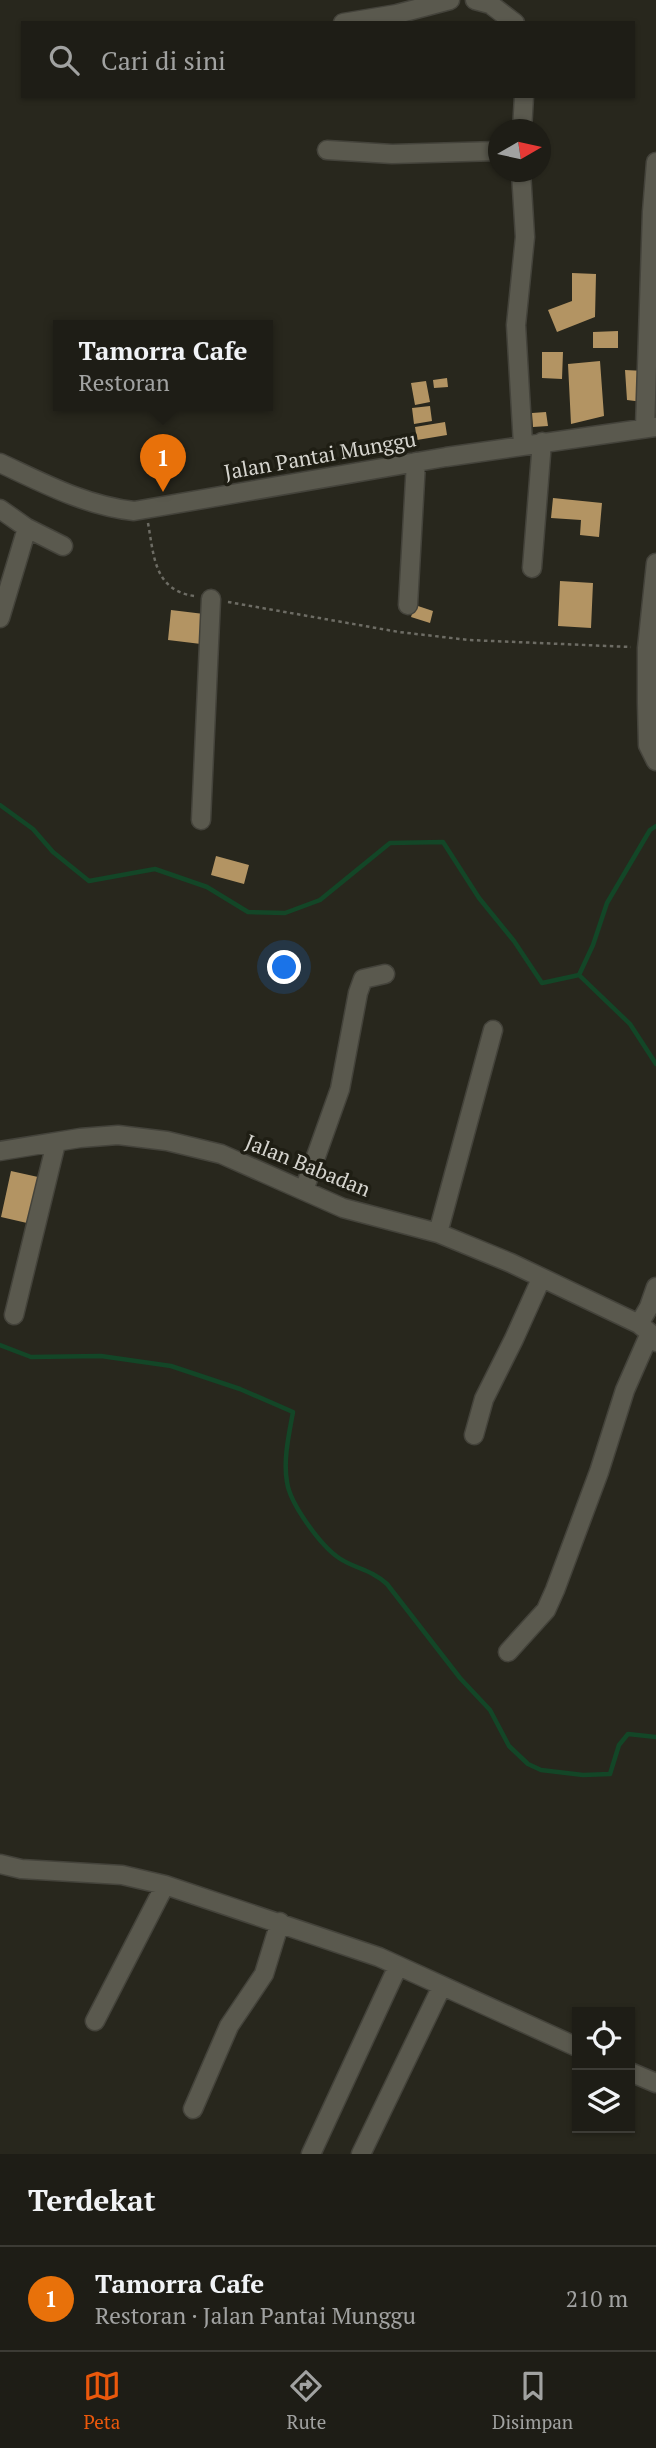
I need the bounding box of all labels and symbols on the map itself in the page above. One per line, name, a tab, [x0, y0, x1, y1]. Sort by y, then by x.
north arrow	[488, 119, 551, 182]
street label: Jalan Pantai Munggu	[222, 424, 418, 486]
pin: 1	[140, 434, 186, 492]
your location	[267, 950, 301, 984]
street label: Jalan Babadan	[241, 1127, 375, 1203]

